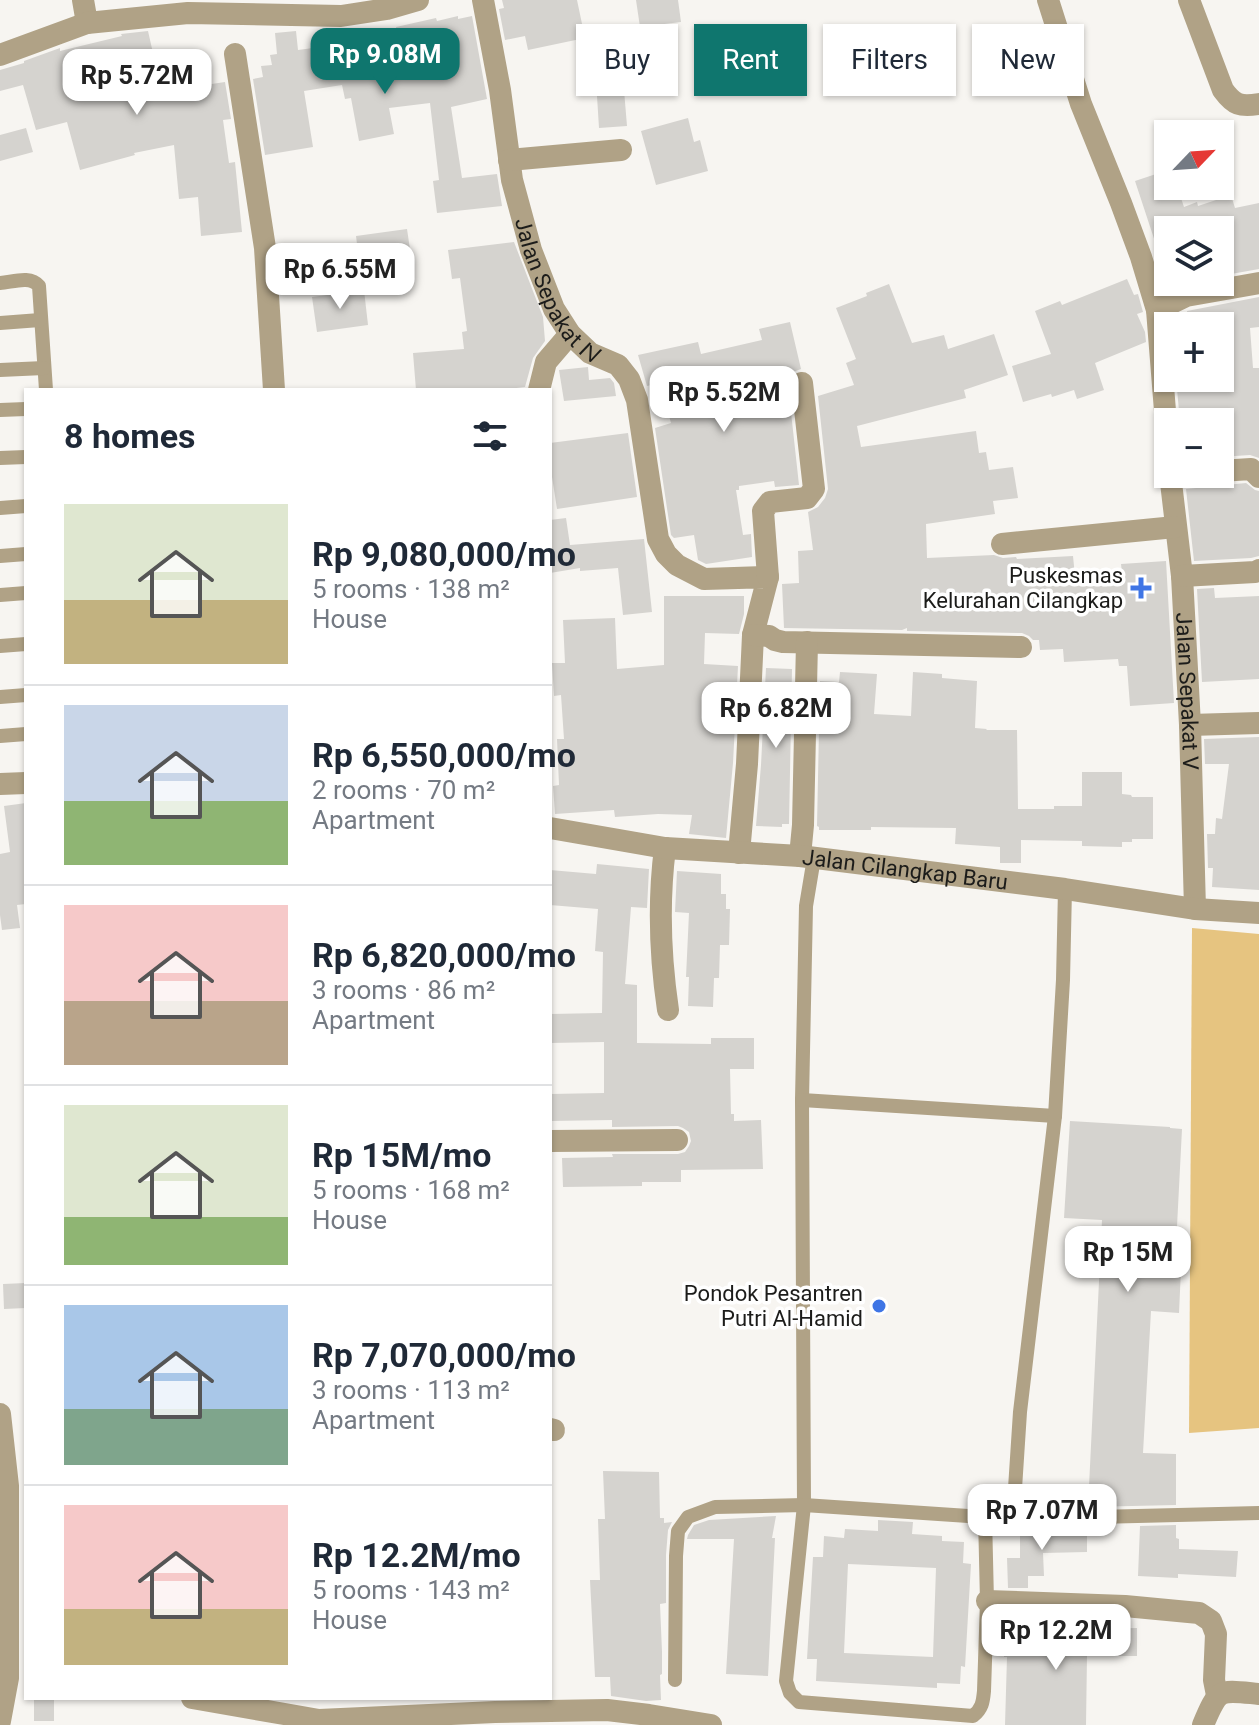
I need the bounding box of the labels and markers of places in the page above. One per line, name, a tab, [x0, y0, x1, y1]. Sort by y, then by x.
pin: Rp 9.08M	[302, 28, 468, 96]
pin: Rp 5.72M	[54, 49, 220, 117]
pin: Rp 6.55M	[257, 243, 423, 311]
pin: Rp 5.52M	[641, 366, 807, 434]
place label: Puskesmas Kelurahan Cilangkap	[923, 563, 1123, 613]
marker: Puskesmas Kelurahan Cilangkap	[1130, 577, 1152, 599]
pin: Rp 6.82M	[693, 682, 859, 750]
pin: Rp 15M	[1063, 1226, 1193, 1294]
place label: Pondok Pesantren Putri Al-Hamid	[684, 1281, 863, 1331]
marker: Pondok Pesantren Putri Al-Hamid	[870, 1297, 888, 1315]
pin: Rp 7.07M	[959, 1484, 1125, 1552]
pin: Rp 12.2M	[973, 1604, 1139, 1672]

